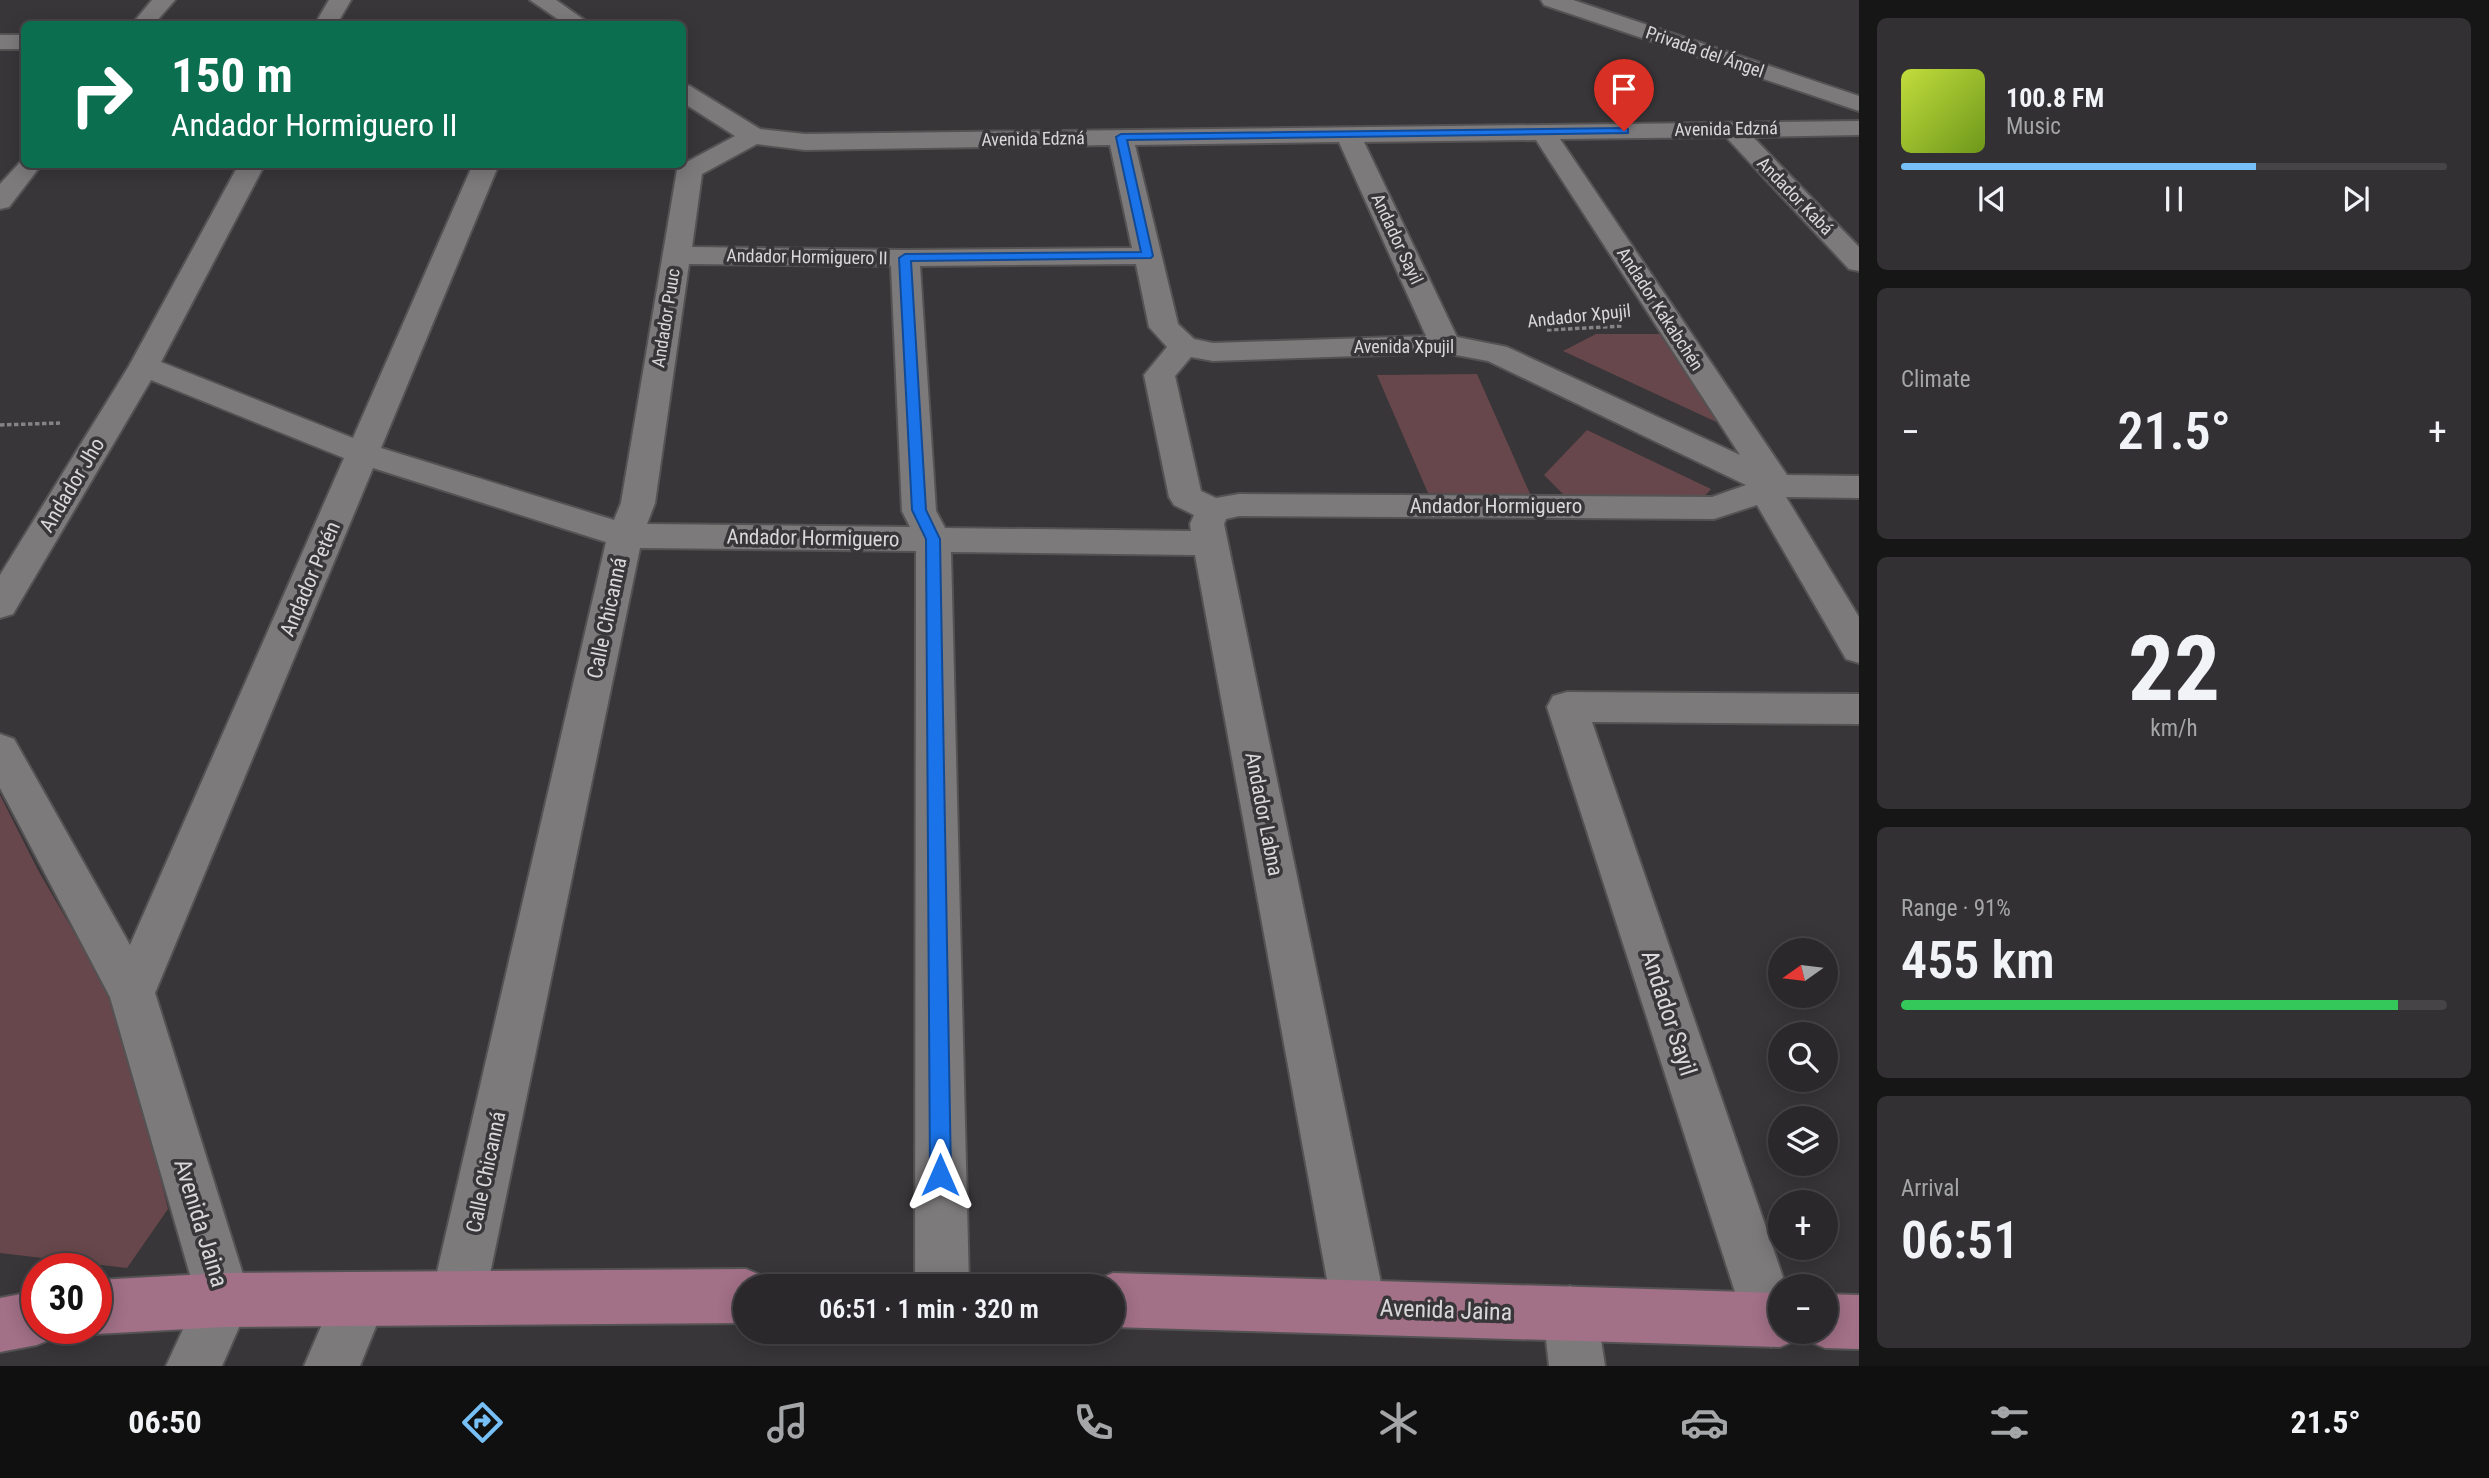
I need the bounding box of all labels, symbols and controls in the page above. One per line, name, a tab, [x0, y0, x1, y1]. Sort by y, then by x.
street label: Privada del Ángel	[1643, 21, 1767, 82]
text: 150 m	[171, 47, 293, 104]
icon: right	[56, 49, 147, 140]
pin	[1594, 59, 1654, 131]
icon: arrive	[1605, 70, 1643, 108]
text: 100.8 FM	[2006, 83, 2104, 113]
text: Andador Hormiguero II	[171, 106, 457, 144]
text: Music	[2006, 113, 2061, 140]
street label: Avenida Edzná	[1674, 117, 1778, 140]
street label: Avenida Edzná	[981, 127, 1085, 150]
street label: Andador Kabá	[1753, 152, 1838, 239]
icon: previous	[1973, 180, 2011, 218]
icon: pause	[2155, 180, 2193, 218]
icon: next	[2337, 180, 2375, 218]
street label: Andador Sayil	[1367, 190, 1428, 288]
street label: Andador Kakabchén	[1613, 243, 1708, 374]
street label: Andador Hormiguero II	[726, 245, 888, 268]
street label: Andador Puuc	[647, 267, 684, 369]
street label: Andador Xpujil	[1526, 300, 1632, 331]
street label: Avenida Xpujil	[1354, 336, 1454, 357]
text: Climate	[1901, 366, 1971, 393]
text: 21.5°	[2117, 401, 2231, 462]
text: −	[1901, 410, 1920, 454]
text: +	[2428, 410, 2447, 454]
street label: Andador Jho	[34, 433, 110, 537]
street label: Andador Hormiguero	[1410, 494, 1582, 518]
street label: Andador Petén	[275, 518, 345, 640]
street label: Andador Hormiguero	[726, 524, 900, 552]
street label: Calle Chicanná	[582, 555, 632, 681]
text: 22	[2128, 616, 2220, 722]
text: km/h	[2150, 715, 2198, 742]
street label: Andador Labna	[1240, 750, 1288, 878]
text: Range · 91%	[1901, 895, 2011, 922]
text: 455 km	[1901, 930, 2055, 991]
north arrow	[1768, 938, 1838, 1008]
map controls	[1768, 938, 1838, 1344]
street label: Andador Sayil	[1636, 947, 1702, 1079]
button: search	[1768, 1022, 1838, 1092]
button: layers	[1768, 1106, 1838, 1176]
street label: Calle Chicanná	[461, 1109, 511, 1235]
position arrow	[903, 1138, 977, 1212]
street label: Avenida Jaina	[168, 1156, 234, 1290]
text: Arrival	[1901, 1175, 1960, 1202]
button: +	[1768, 1190, 1838, 1260]
text: 06:51	[1901, 1210, 2019, 1271]
speed limit sign: 30	[21, 1253, 112, 1344]
button: −	[1768, 1274, 1838, 1344]
text: 06:51 · 1 min · 320 m	[819, 1294, 1039, 1324]
street label: Avenida Jaina	[1379, 1294, 1513, 1326]
icon: directions	[458, 1398, 507, 1447]
icon: music	[763, 1398, 812, 1447]
icon: phone	[1069, 1398, 1118, 1447]
icon: climate	[1374, 1398, 1423, 1447]
icon: car	[1680, 1398, 1729, 1447]
icon: filters	[1985, 1398, 2034, 1447]
text: 06:50	[128, 1403, 202, 1441]
text: 21.5°	[2290, 1403, 2361, 1441]

